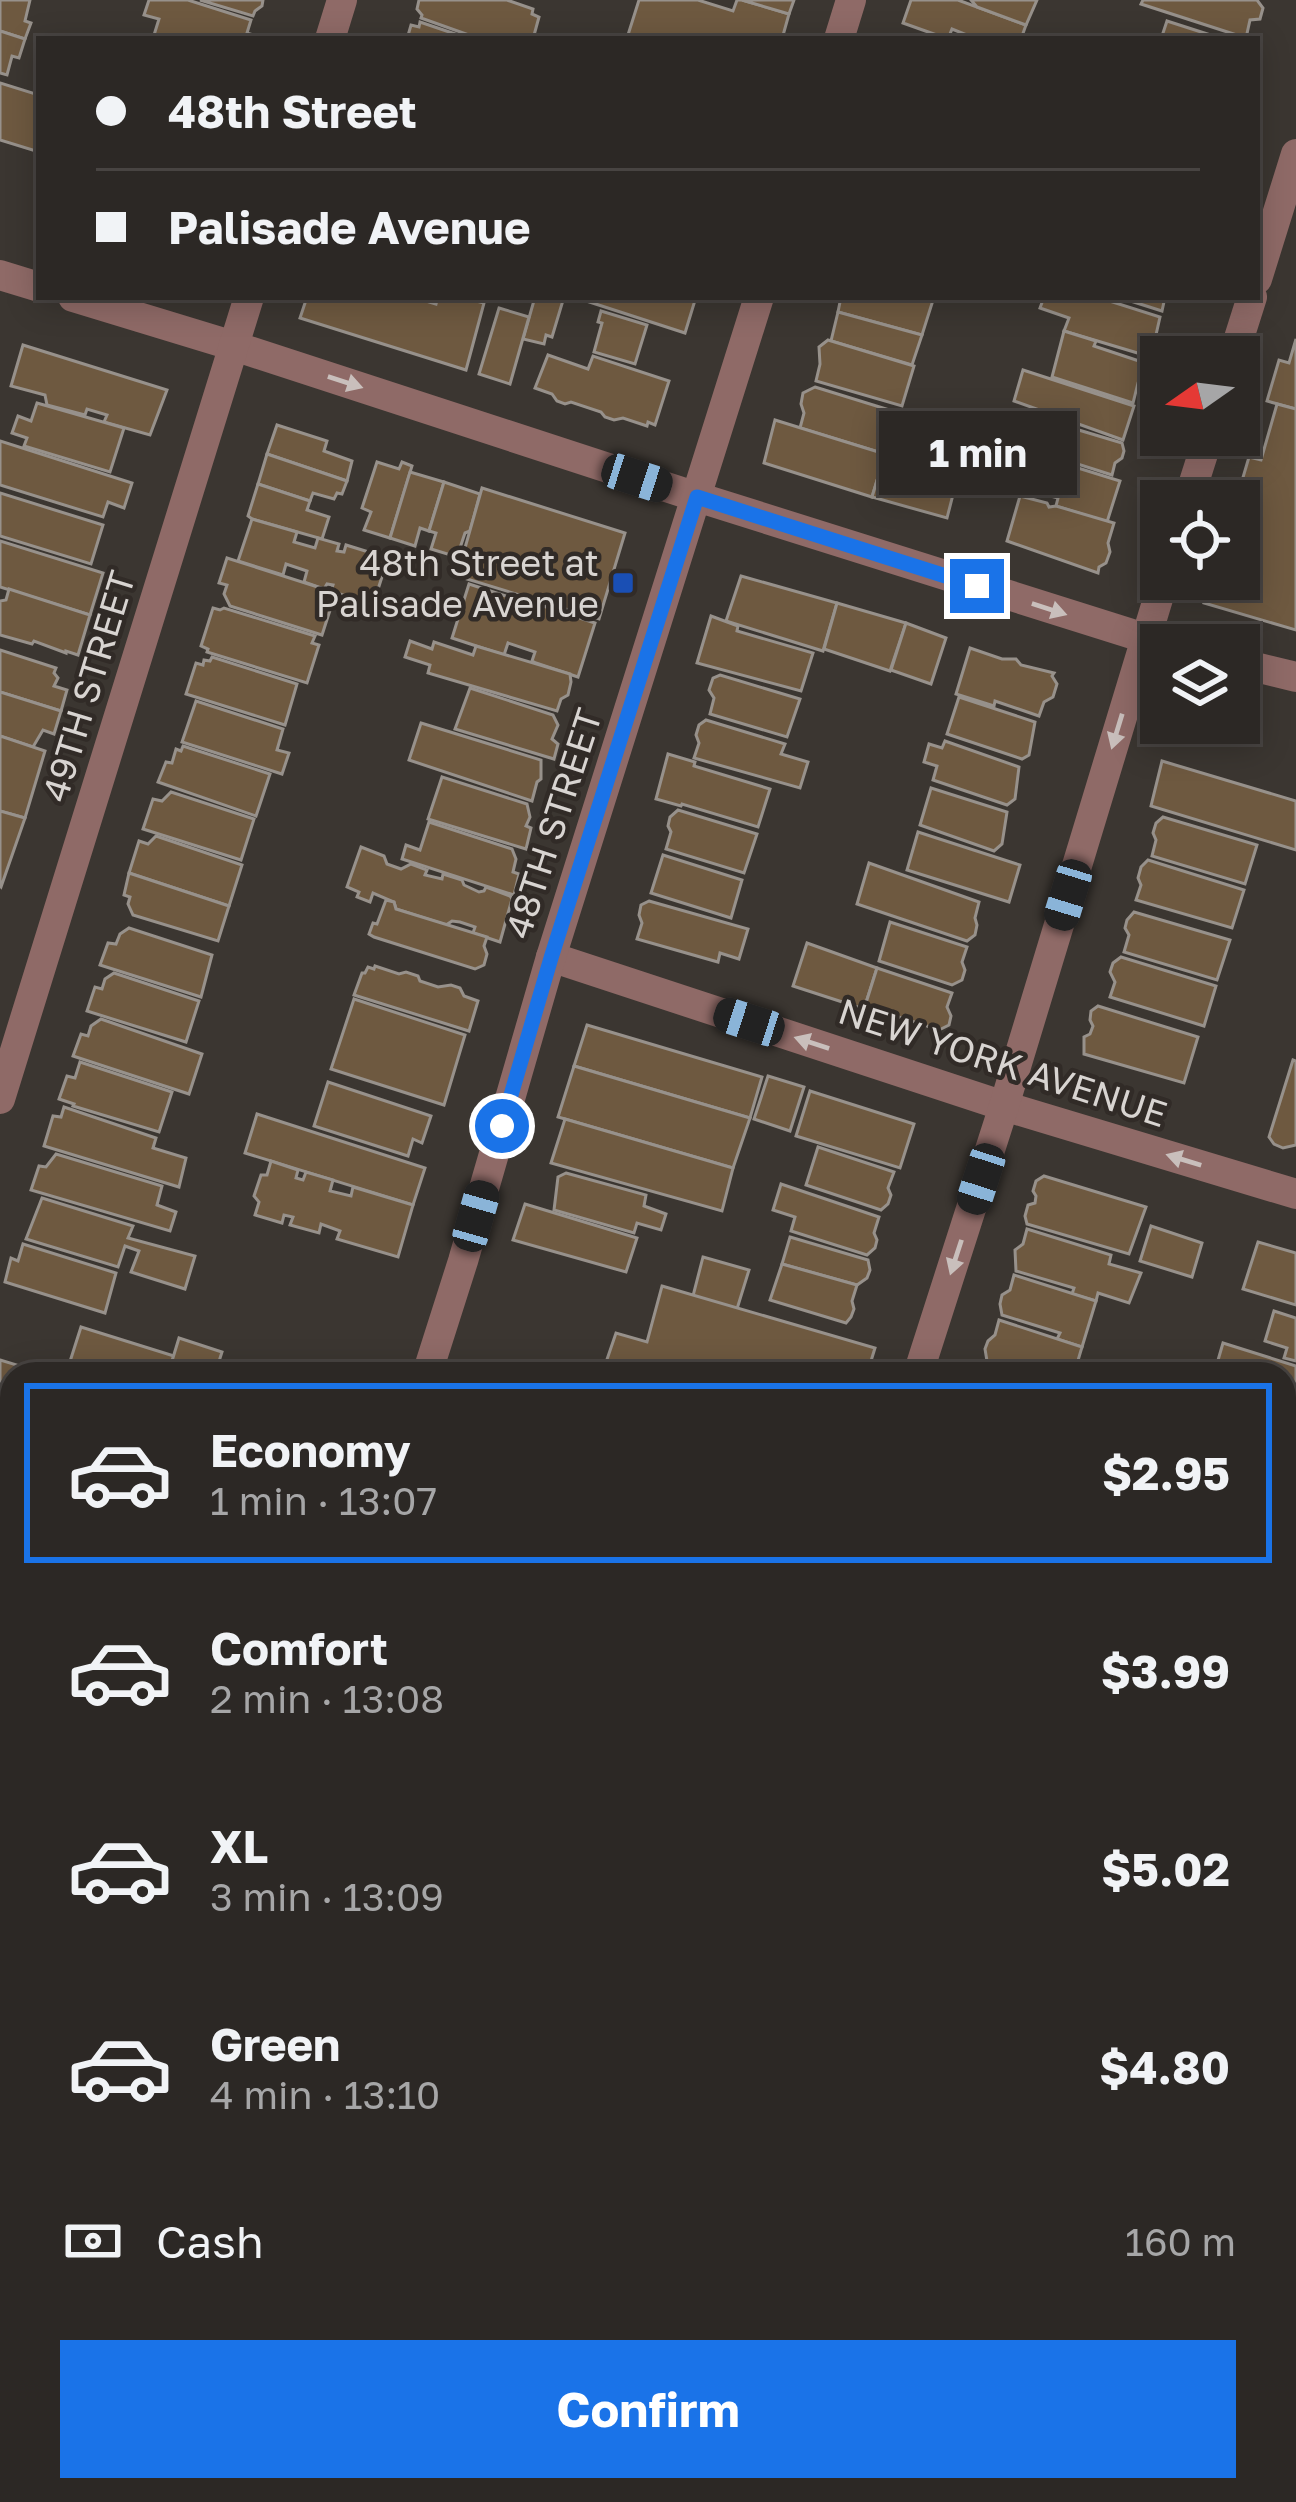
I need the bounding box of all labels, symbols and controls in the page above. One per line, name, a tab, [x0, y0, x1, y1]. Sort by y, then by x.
text: 48th Street	[168, 84, 417, 138]
text: Palisade Avenue	[168, 200, 530, 254]
north arrow	[1140, 336, 1260, 456]
map controls	[1140, 336, 1260, 744]
one-way arrow	[327, 374, 363, 392]
callout: 1 min	[878, 412, 1076, 496]
text: 1 min	[929, 429, 1027, 476]
car	[597, 450, 677, 506]
button: locate	[1140, 480, 1260, 600]
place label: 48th Street at Palisade Avenue	[316, 541, 599, 625]
route end	[950, 559, 1004, 613]
street label: 49TH STREET	[33, 566, 143, 806]
marker: 48th Street at Palisade Avenue	[610, 570, 636, 596]
one-way arrow	[1031, 601, 1067, 620]
button: layers	[1140, 624, 1260, 744]
street label: 48TH STREET	[496, 703, 610, 943]
one-way arrow	[1107, 713, 1125, 750]
car	[1040, 855, 1096, 935]
street label: NEW YORK AVENUE	[834, 989, 1172, 1135]
car	[709, 994, 789, 1050]
one-way arrow	[793, 1033, 830, 1052]
route start	[475, 1099, 529, 1153]
car	[953, 1139, 1009, 1219]
one-way arrow	[1165, 1150, 1202, 1168]
car	[449, 1176, 503, 1256]
one-way arrow	[945, 1239, 964, 1276]
icon: car	[66, 1419, 174, 1527]
text: Economy	[210, 1423, 411, 1477]
text: $2.95	[1102, 1446, 1230, 1500]
text: 1 min · 13:07	[210, 1477, 437, 1524]
icon: car	[66, 1617, 174, 1725]
text: Comfort	[210, 1621, 388, 1675]
text: $3.99	[1101, 1644, 1230, 1698]
text: 2 min · 13:08	[210, 1675, 444, 1722]
icon: car	[66, 1815, 174, 1923]
text: XL	[210, 1819, 268, 1873]
text: $5.02	[1101, 1842, 1230, 1896]
text: 3 min · 13:09	[210, 1873, 444, 1920]
icon: car	[66, 2013, 174, 2121]
text: Green	[210, 2017, 340, 2071]
text: $4.80	[1099, 2040, 1230, 2094]
text: 4 min · 13:10	[210, 2071, 440, 2118]
icon: cash	[60, 2208, 126, 2274]
text: Cash	[156, 2214, 264, 2268]
text: 160 m	[1125, 2218, 1236, 2265]
button: Confirm	[60, 2340, 1236, 2478]

